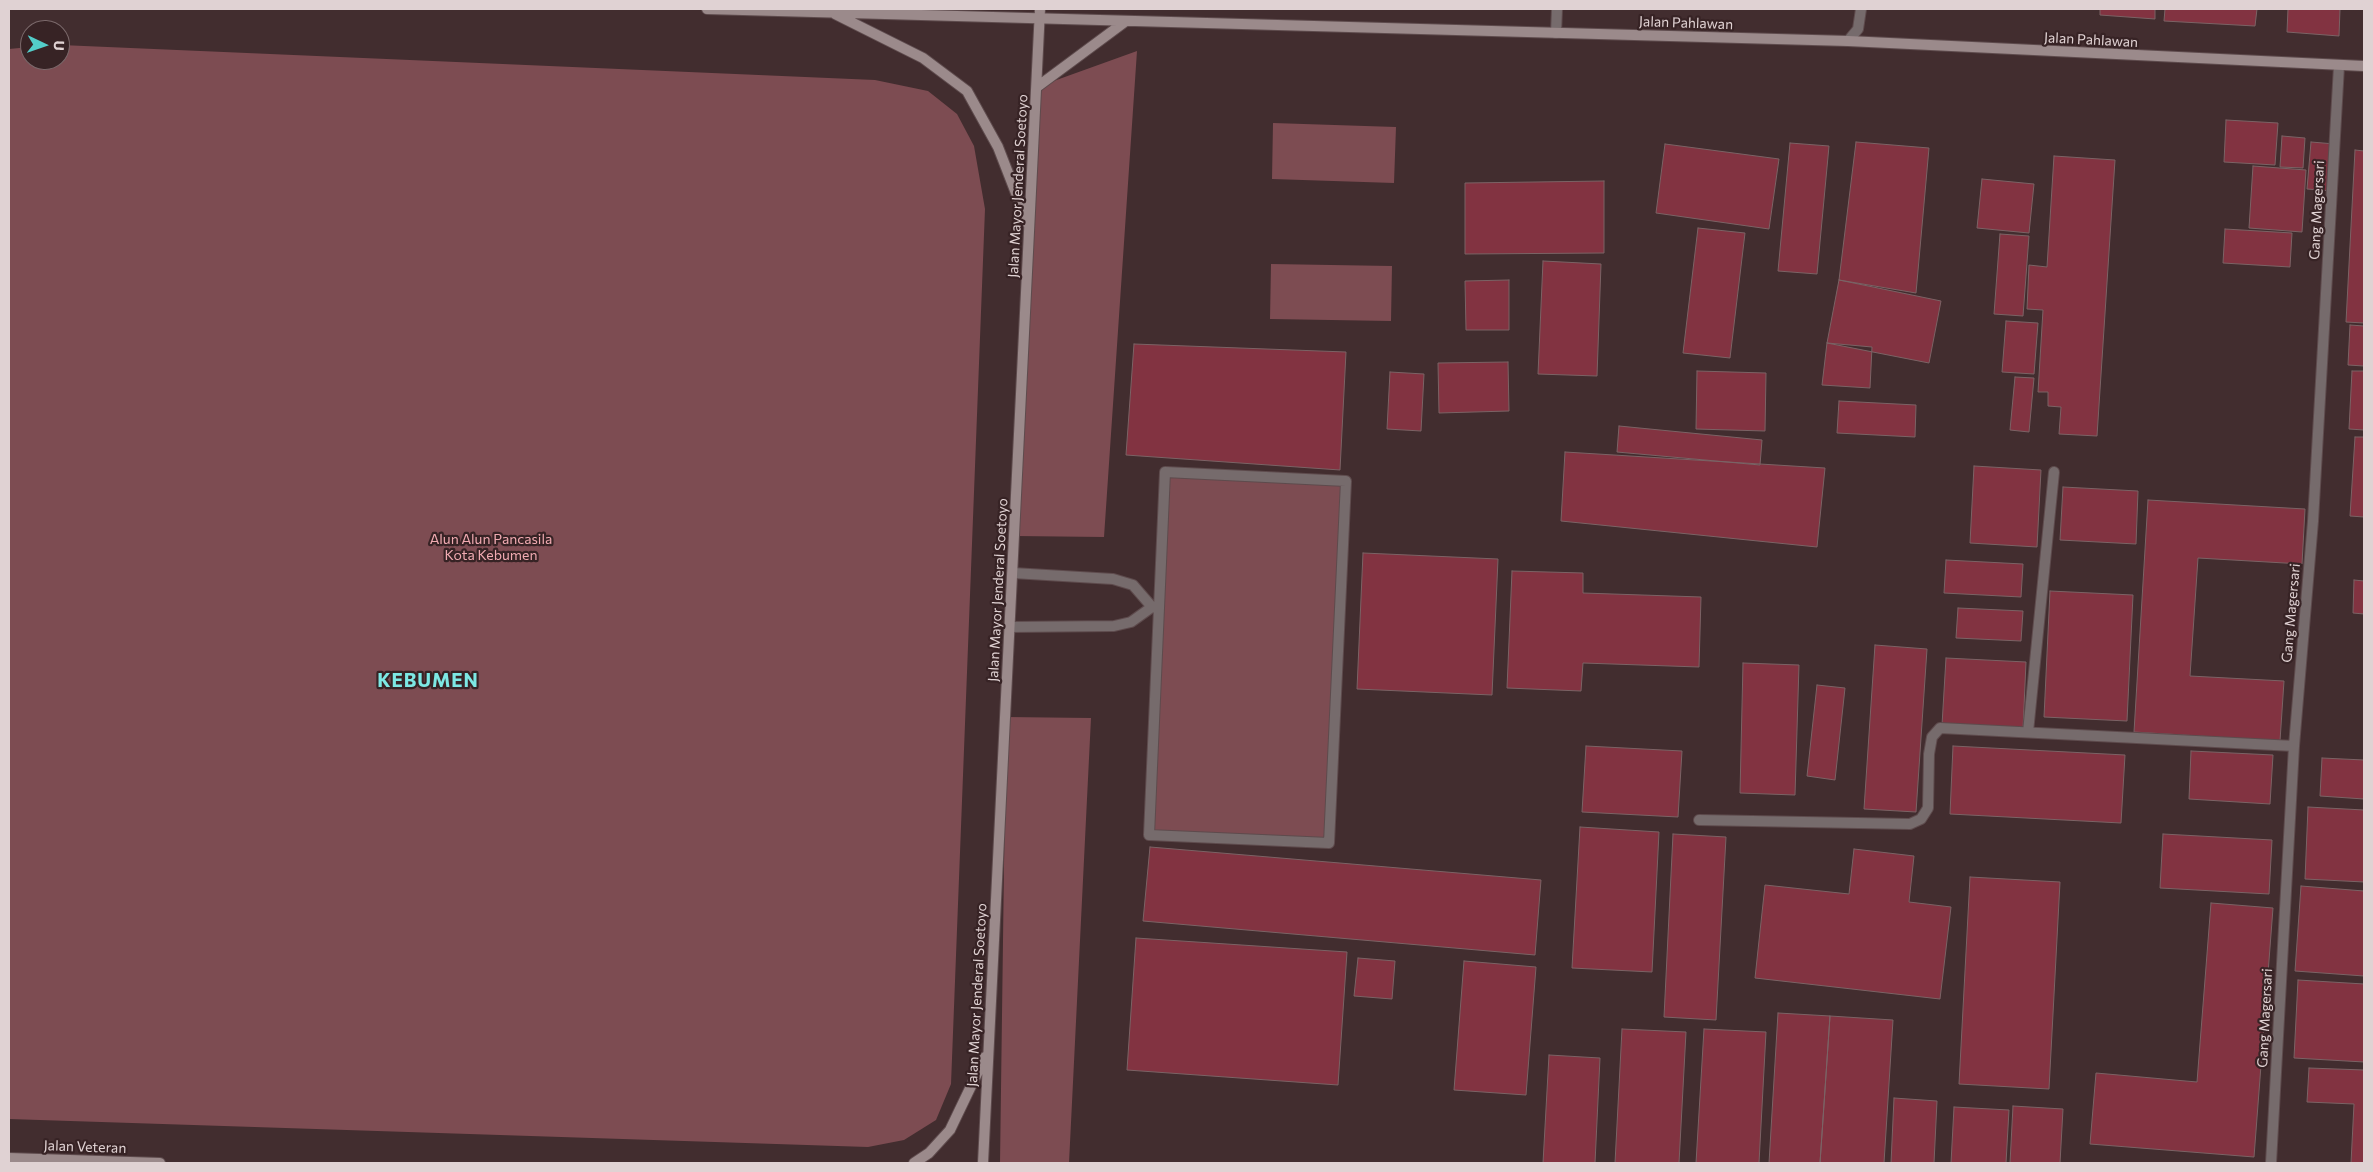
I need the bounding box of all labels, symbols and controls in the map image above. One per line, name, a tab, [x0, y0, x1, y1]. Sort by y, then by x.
street label: Jalan Pahlawan	[1639, 13, 1733, 33]
north arrow	[20, 20, 70, 70]
street label: Jalan Pahlawan	[2044, 29, 2138, 51]
text: U	[51, 40, 68, 51]
street label: Jalan Mayor Jenderal Soetoyo	[1005, 94, 1031, 278]
street label: Gang Magersari	[2306, 160, 2328, 260]
street label: Jalan Mayor Jenderal Soetoyo	[985, 498, 1011, 682]
park label: Alun Alun Pancasila Kota Kebumen	[430, 531, 552, 564]
street label: Gang Magersari	[2278, 563, 2304, 663]
district label: KEBUMEN	[376, 670, 480, 692]
street label: Jalan Mayor Jenderal Soetoyo	[964, 903, 990, 1087]
street label: Gang Magersari	[2254, 968, 2276, 1068]
street label: Jalan Veteran	[43, 1137, 127, 1157]

